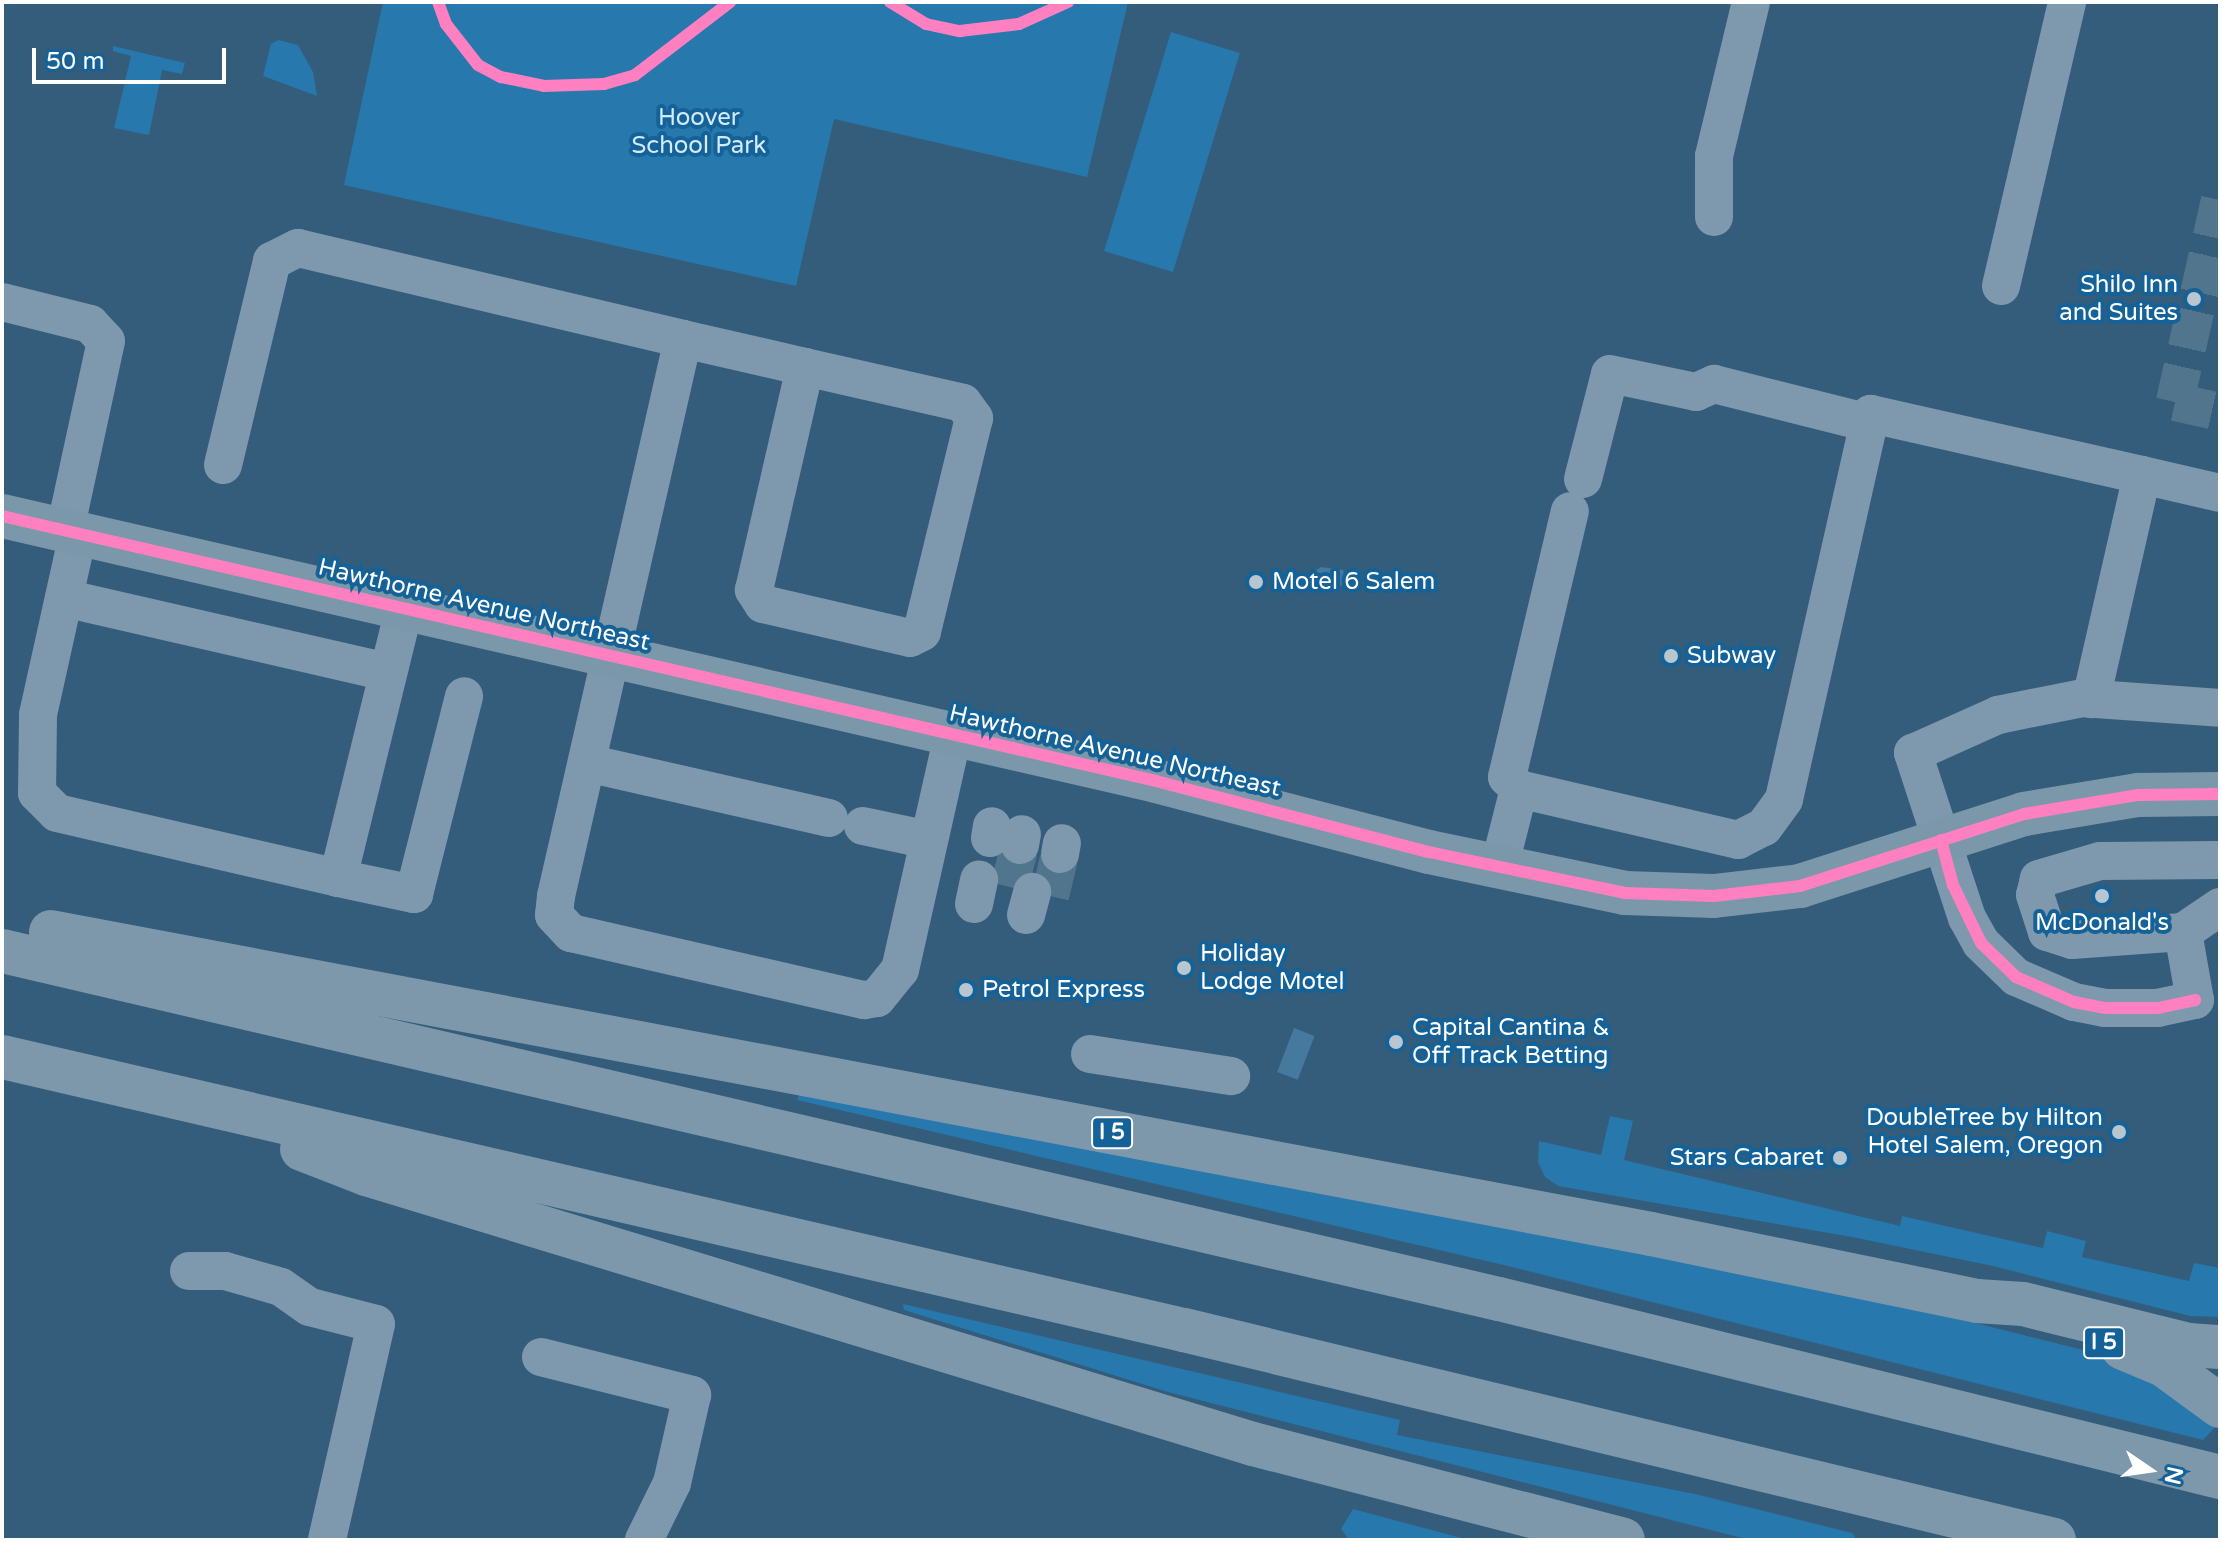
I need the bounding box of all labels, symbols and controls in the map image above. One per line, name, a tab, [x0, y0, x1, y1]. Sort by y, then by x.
scale bar	[36, 32, 230, 82]
text: 50 m	[46, 47, 104, 76]
park label: Hoover School Park	[632, 104, 766, 160]
place label: Shilo Inn and Suites	[2059, 271, 2178, 327]
marker: Shilo Inn and Suites	[2185, 290, 2203, 308]
street label: Hawthorne Avenue Northeast	[315, 553, 653, 657]
place label: Motel 6 Salem	[1272, 568, 1435, 596]
marker: Motel 6 Salem	[1247, 573, 1265, 591]
place label: Subway	[1687, 642, 1776, 670]
marker: Subway	[1662, 647, 1680, 665]
street label: Hawthorne Avenue Northeast	[946, 699, 1284, 803]
marker: McDonald's	[2093, 887, 2111, 905]
place label: McDonald's	[2035, 909, 2169, 937]
place label: Holiday Lodge Motel	[1200, 940, 1344, 996]
marker: Holiday Lodge Motel	[1175, 959, 1193, 977]
place label: Petrol Express	[982, 976, 1145, 1004]
marker: Petrol Express	[957, 981, 975, 999]
place label: Capital Cantina & Off Track Betting	[1412, 1014, 1610, 1070]
marker: Capital Cantina & Off Track Betting	[1387, 1033, 1405, 1051]
place label: DoubleTree by Hilton Hotel Salem, Oregon	[1866, 1104, 2103, 1160]
road number: I 5	[1090, 1115, 1134, 1151]
marker: DoubleTree by Hilton Hotel Salem, Oregon	[2110, 1123, 2128, 1141]
place label: Stars Cabaret	[1670, 1144, 1824, 1172]
marker: Stars Cabaret	[1831, 1149, 1849, 1167]
road number: I 5	[2082, 1325, 2126, 1361]
north arrow	[2110, 1430, 2190, 1510]
text: N	[2159, 1464, 2188, 1487]

